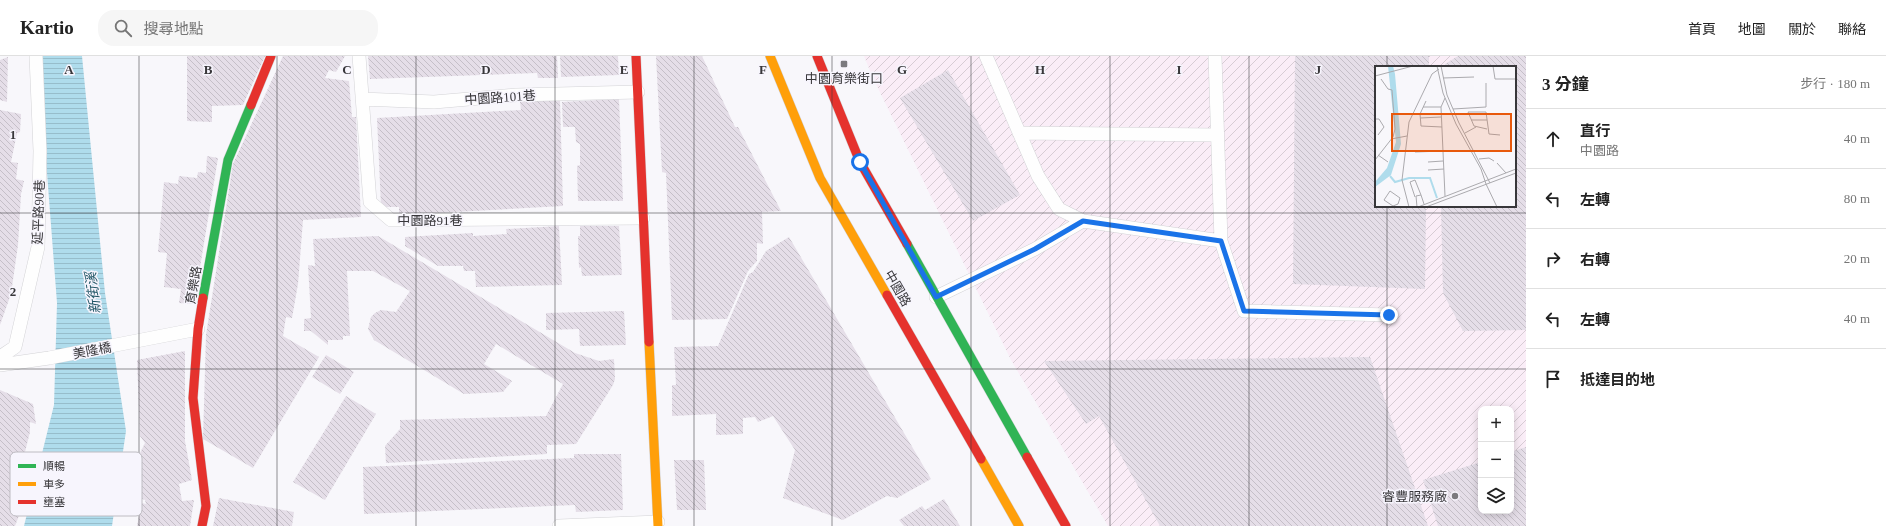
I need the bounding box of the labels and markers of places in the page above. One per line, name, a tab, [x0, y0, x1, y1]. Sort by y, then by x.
marker: 中園育樂街口	[839, 59, 849, 69]
place label: 中園育樂街口	[805, 71, 883, 86]
place label: 睿豐服務廠	[1382, 489, 1447, 504]
marker: 睿豐服務廠	[1450, 491, 1460, 501]

